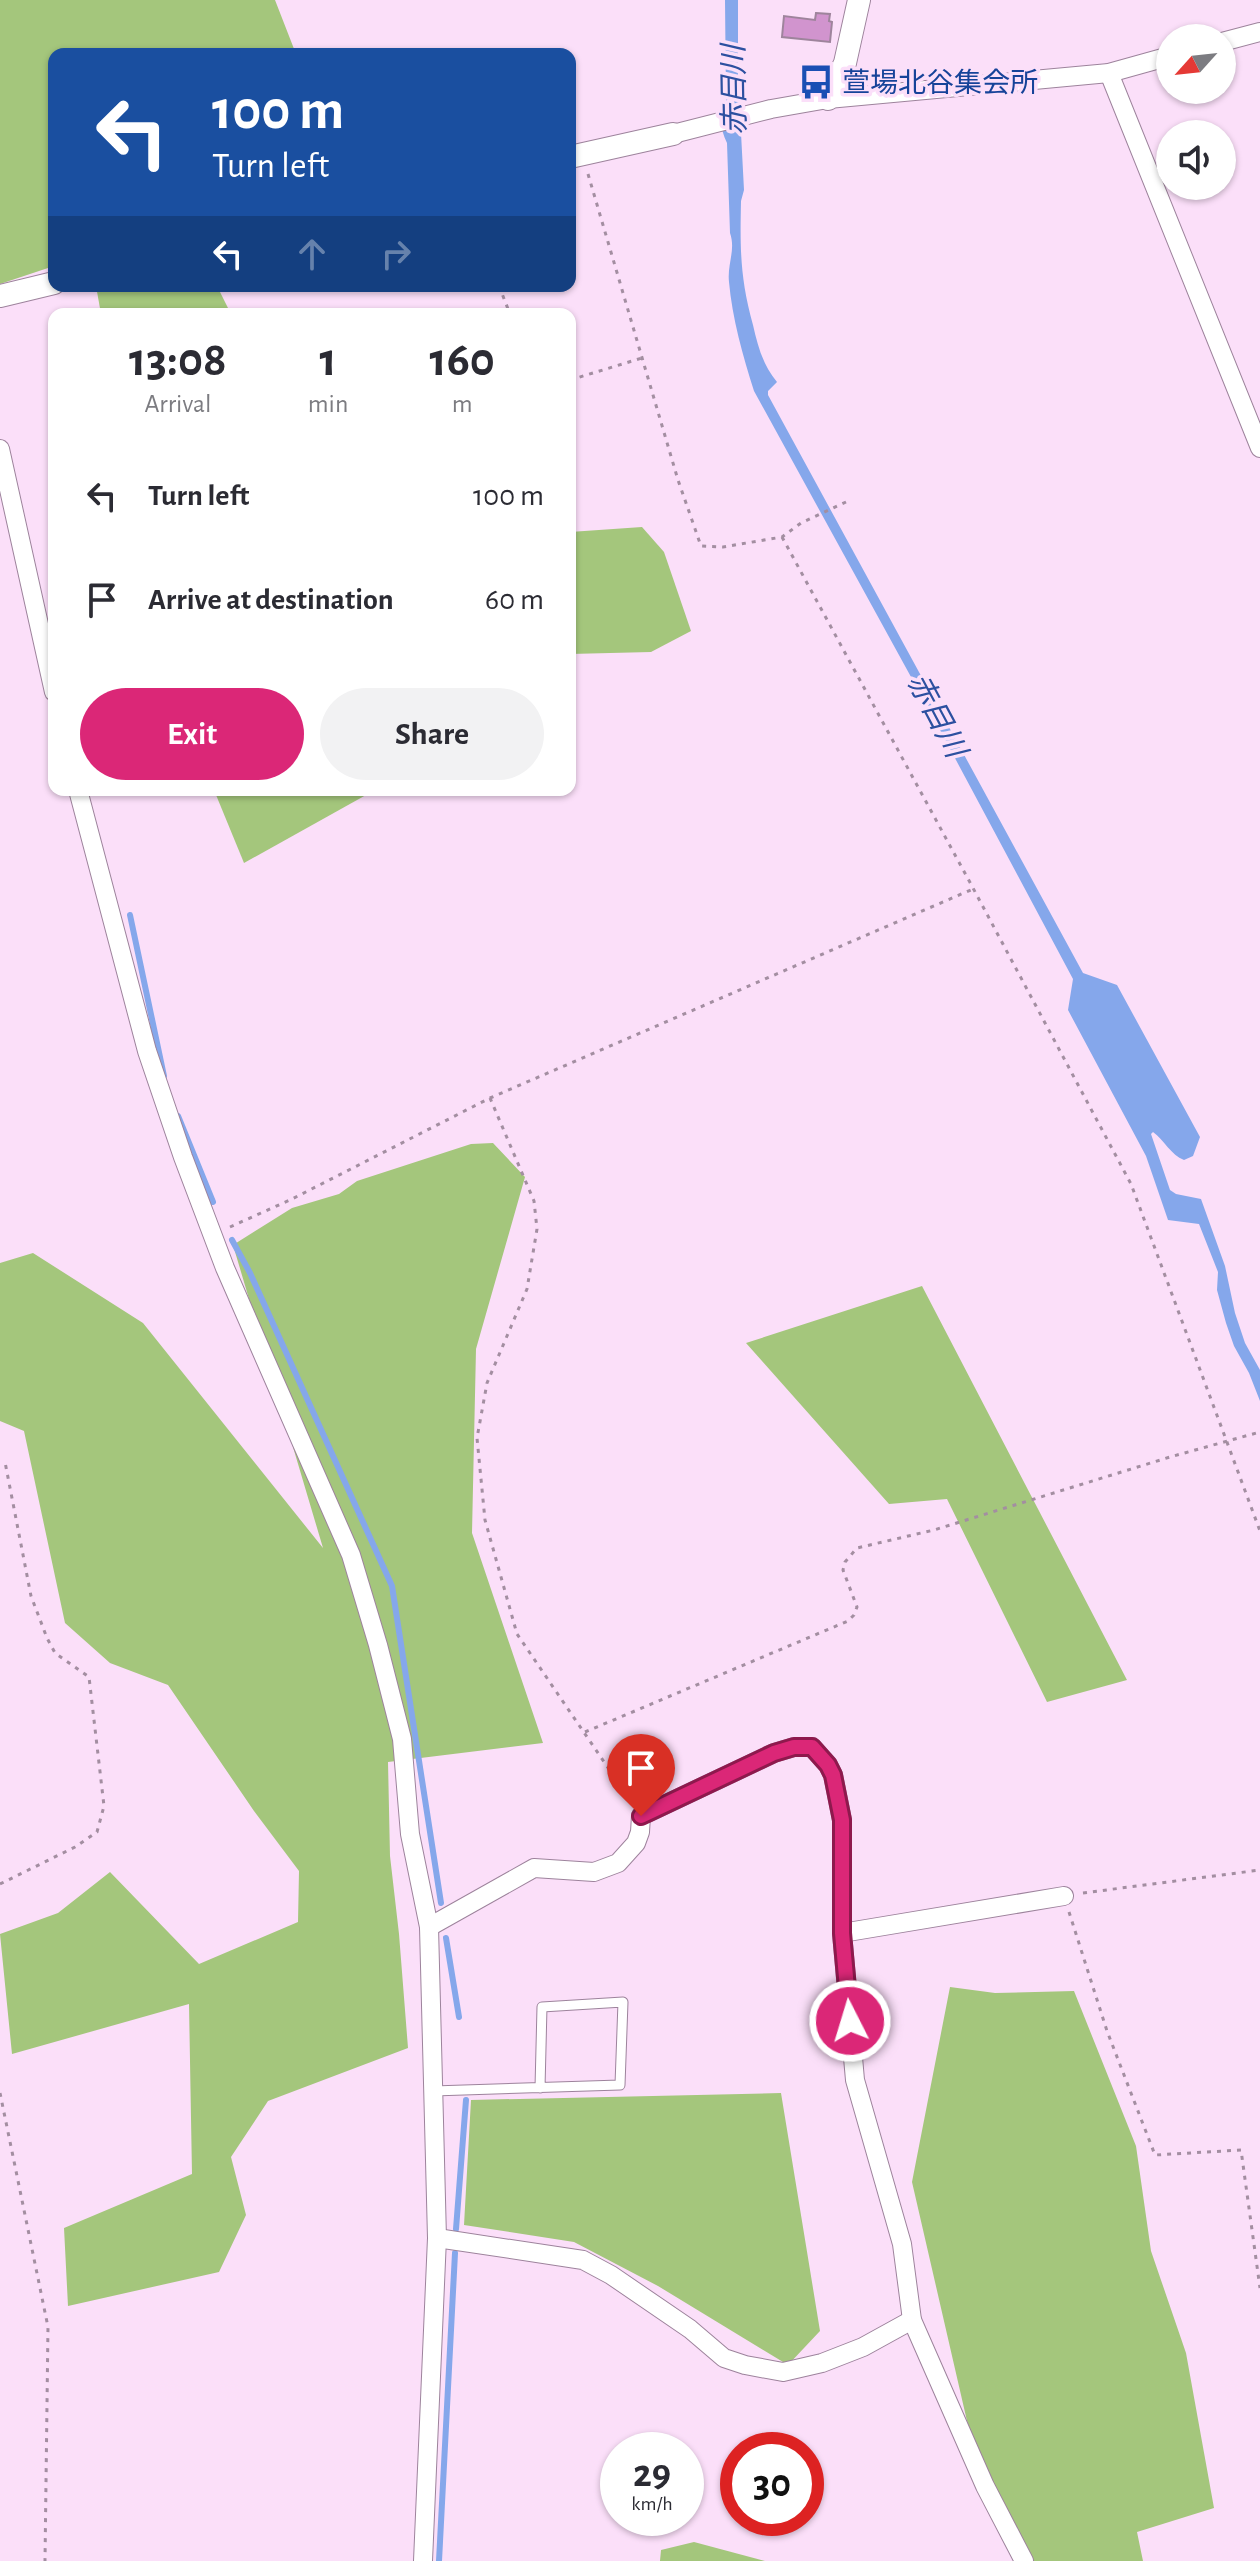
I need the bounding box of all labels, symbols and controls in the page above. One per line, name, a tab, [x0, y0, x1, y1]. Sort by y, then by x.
north arrow	[1156, 24, 1236, 104]
map controls	[1156, 24, 1236, 200]
water label: 赤目川	[717, 42, 751, 135]
bus stop icon: 萱場北谷集会所	[797, 63, 835, 101]
place label: 萱場北谷集会所	[842, 68, 1038, 98]
icon: left	[80, 80, 184, 184]
text: 100 m	[212, 83, 344, 139]
button: sound	[1156, 120, 1236, 200]
text: Turn left	[212, 148, 329, 184]
icon: left	[206, 232, 250, 276]
icon: ahead	[290, 232, 334, 276]
icon: right	[374, 232, 418, 276]
text: 13:08	[129, 337, 227, 385]
text: 1	[319, 337, 337, 385]
text: 160	[429, 337, 495, 385]
text: Arrival	[144, 391, 211, 417]
text: min	[308, 391, 348, 417]
text: m	[452, 391, 473, 417]
icon: left	[80, 474, 124, 518]
text: Turn left	[148, 481, 249, 511]
text: 100 m	[473, 481, 544, 511]
icon: arrive	[80, 578, 124, 622]
text: Arrive at destination	[148, 585, 394, 615]
text: 60 m	[485, 585, 544, 615]
water label: 赤目川	[902, 668, 974, 765]
button: Exit	[80, 688, 304, 780]
button: Share	[320, 688, 544, 780]
pin	[607, 1734, 675, 1816]
icon: arrive	[619, 1746, 663, 1790]
position arrow	[808, 1979, 892, 2063]
speed limit sign: 30	[720, 2432, 824, 2536]
text: 29	[633, 2454, 671, 2494]
text: km/h	[631, 2494, 673, 2514]

